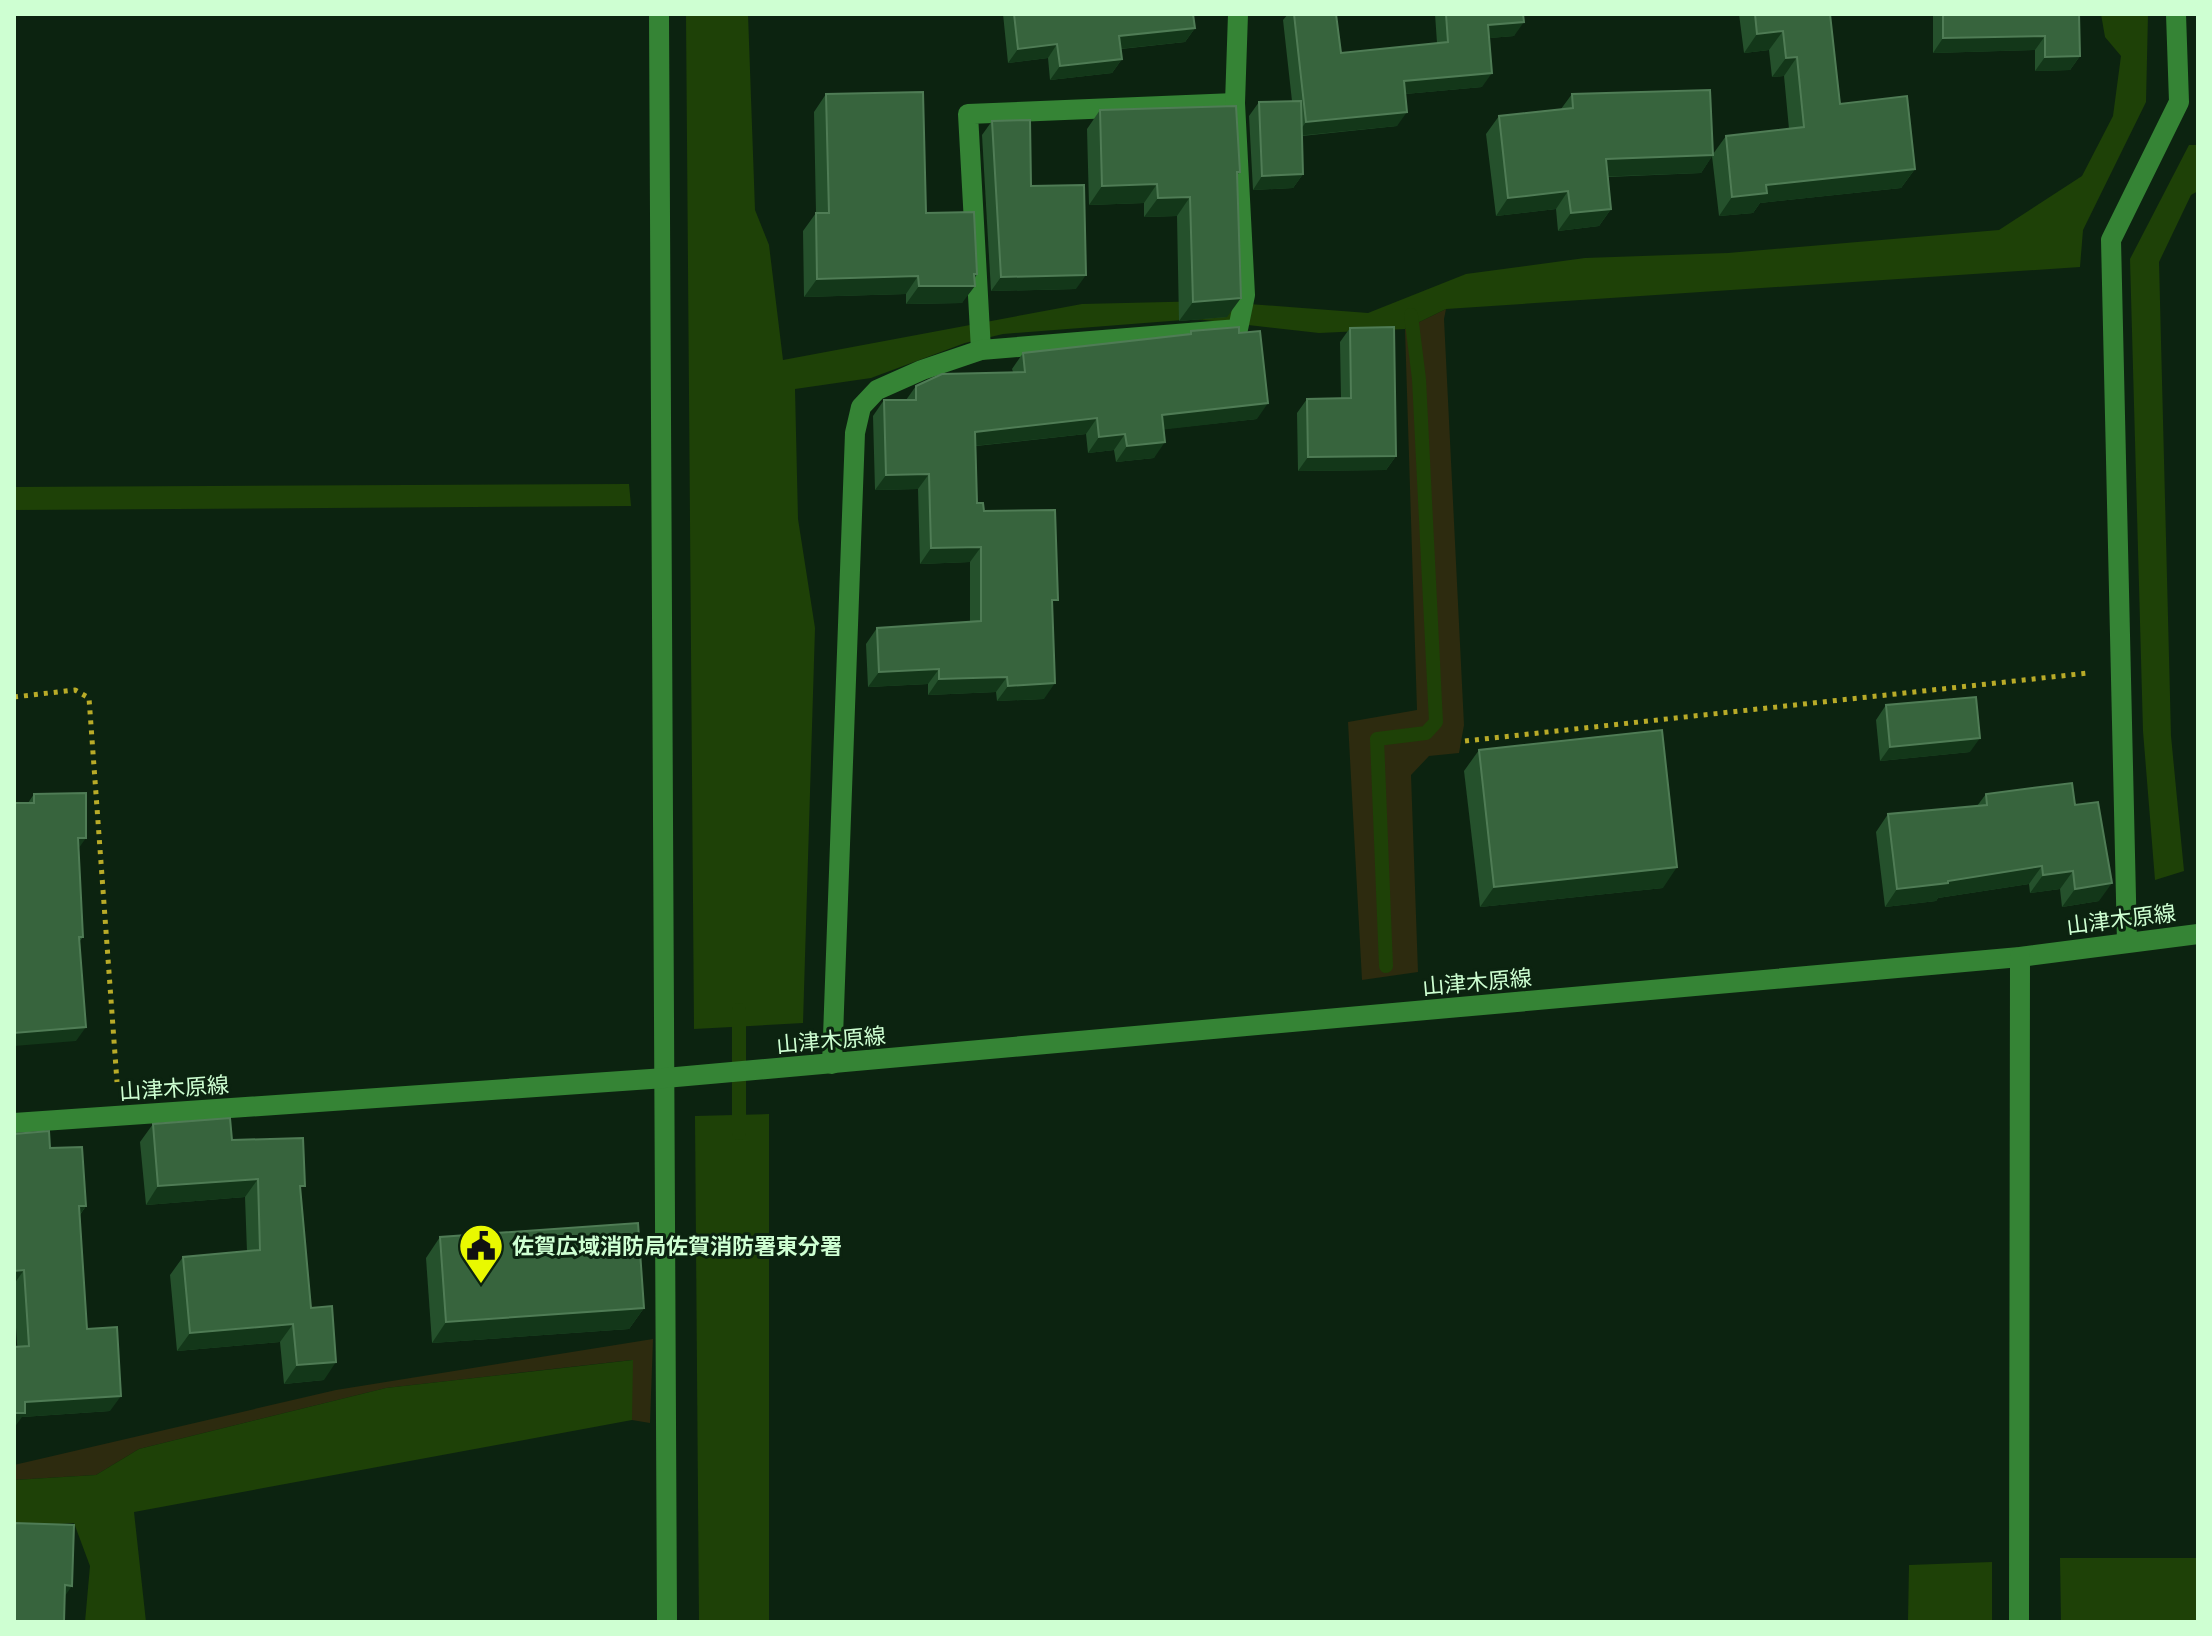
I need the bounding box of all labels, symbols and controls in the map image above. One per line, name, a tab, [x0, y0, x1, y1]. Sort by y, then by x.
street label: 山津木原線	[2065, 898, 2177, 941]
street label: 山津木原線	[1421, 963, 1533, 1002]
street label: 山津木原線	[775, 1021, 887, 1060]
street label: 山津木原線	[118, 1070, 230, 1107]
public building icon: 佐賀広域消防局佐賀消防署東分署	[457, 1222, 505, 1285]
place label: 佐賀広域消防局佐賀消防署東分署	[512, 1232, 842, 1261]

